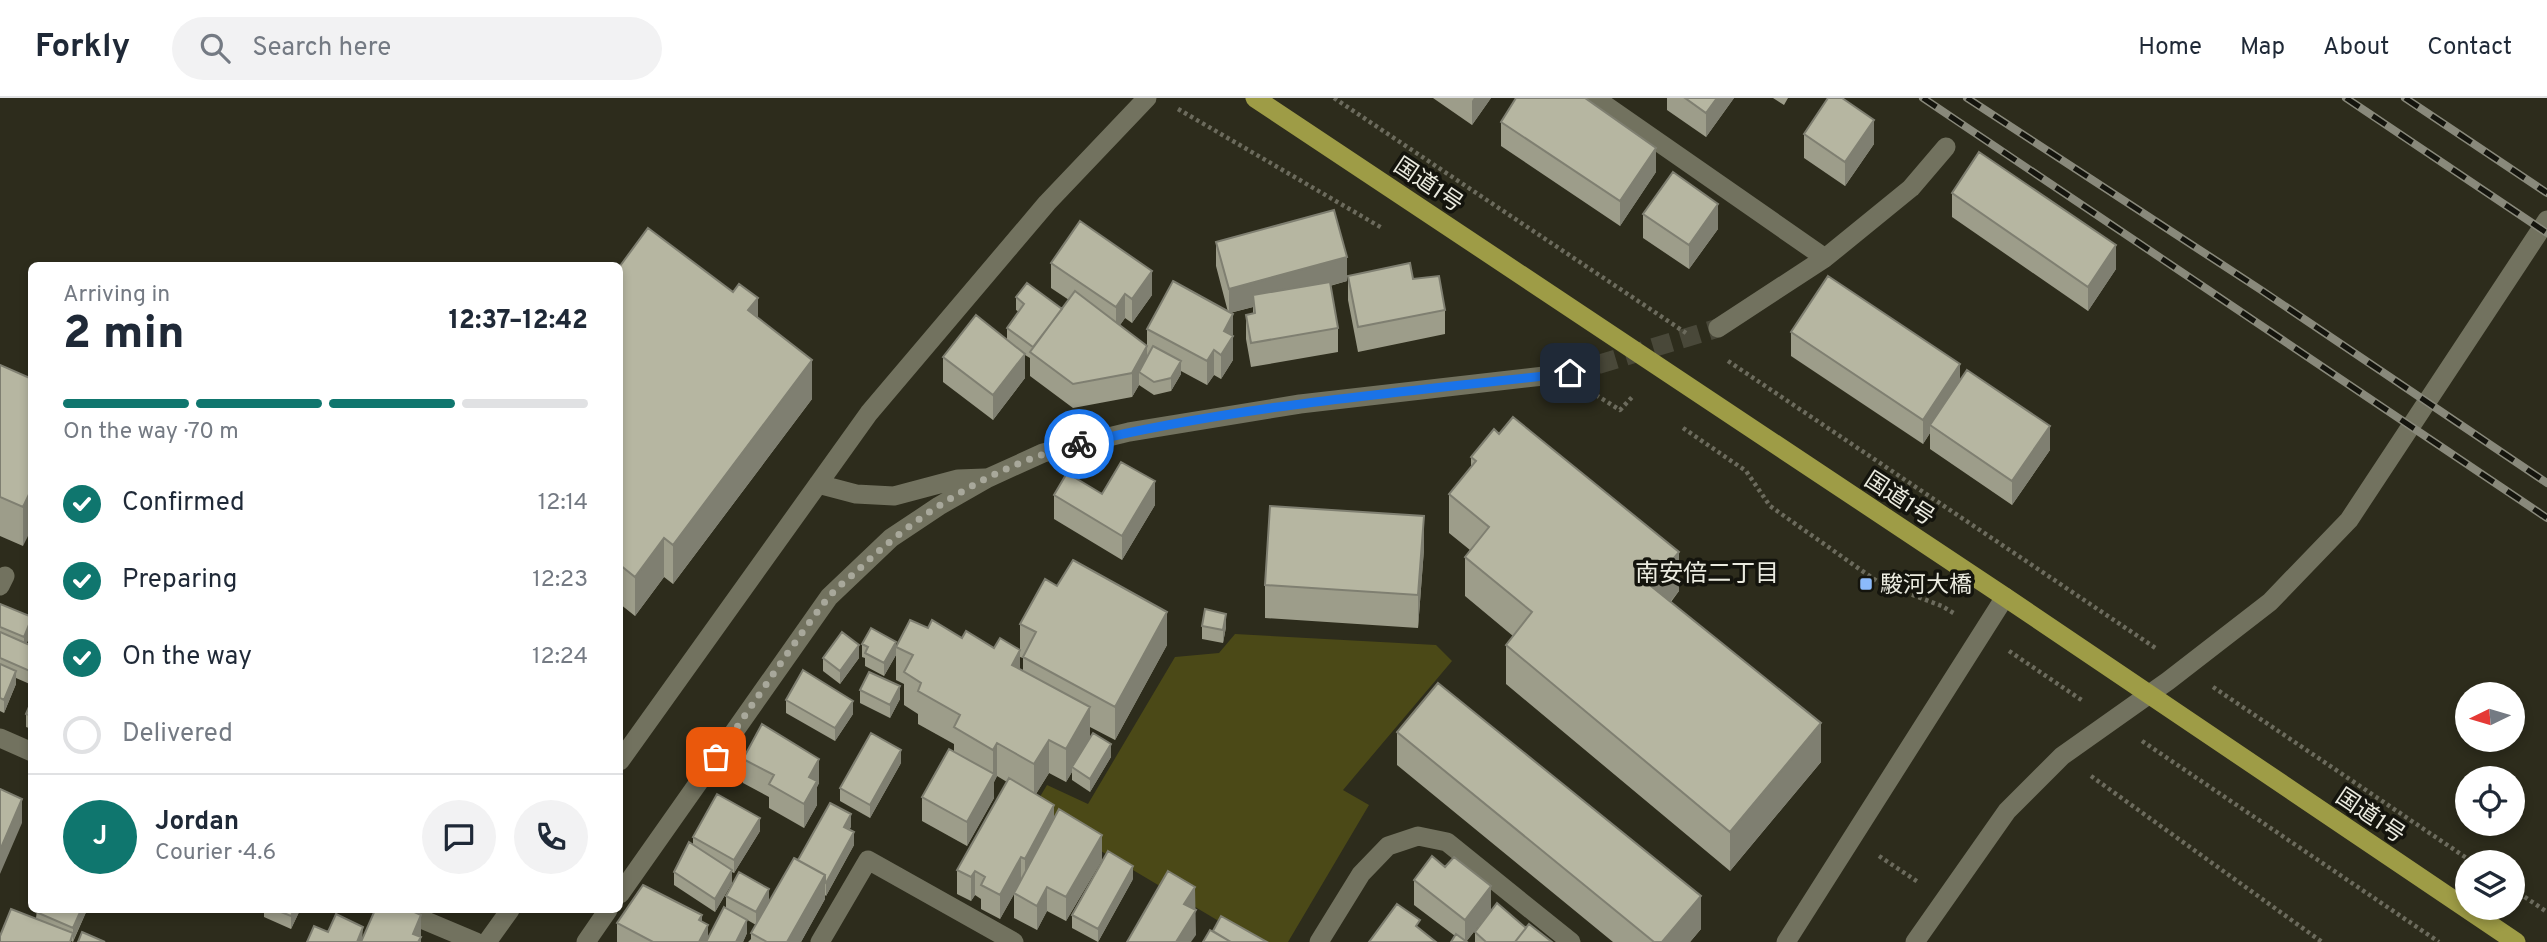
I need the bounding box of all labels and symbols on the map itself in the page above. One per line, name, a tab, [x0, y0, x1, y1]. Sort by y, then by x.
street label: 国道1号	[1387, 152, 1468, 220]
pin	[1540, 343, 1600, 403]
courier	[1044, 409, 1114, 479]
street label: 国道1号	[1858, 467, 1939, 533]
district label: 南安倍二丁目	[1635, 560, 1779, 590]
place label: 駿河大橋	[1880, 572, 1972, 601]
marker: 駿河大橋	[1858, 576, 1874, 592]
north arrow	[2455, 682, 2525, 752]
pin	[686, 727, 746, 787]
street label: 国道1号	[2329, 783, 2410, 851]

